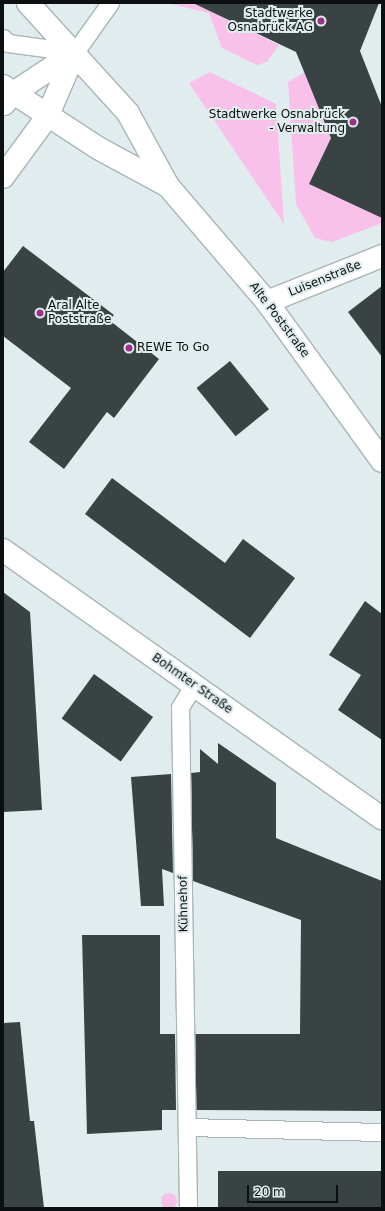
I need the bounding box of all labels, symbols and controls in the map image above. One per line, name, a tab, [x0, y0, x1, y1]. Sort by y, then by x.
place label: Stadtwerke Osnabrück AG	[228, 7, 313, 35]
marker: Stadtwerke Osnabrück AG	[316, 16, 326, 26]
place label: Stadtwerke Osnabrück - Verwaltung	[209, 108, 345, 136]
marker: Stadtwerke Osnabrück - Verwaltung	[348, 117, 358, 127]
street label: Luisenstraße	[287, 258, 363, 300]
street label: Alte Poststraße	[246, 279, 312, 361]
place label: Aral Alte Poststraße	[48, 299, 111, 327]
marker: Aral Alte Poststraße	[35, 308, 45, 318]
place label: REWE To Go	[137, 341, 209, 355]
marker: REWE To Go	[124, 343, 134, 353]
street label: Bohmter Straße	[149, 651, 235, 717]
street label: Kühnehof	[176, 876, 192, 932]
scale bar	[249, 1177, 340, 1203]
text: 20 m	[254, 1185, 285, 1199]

